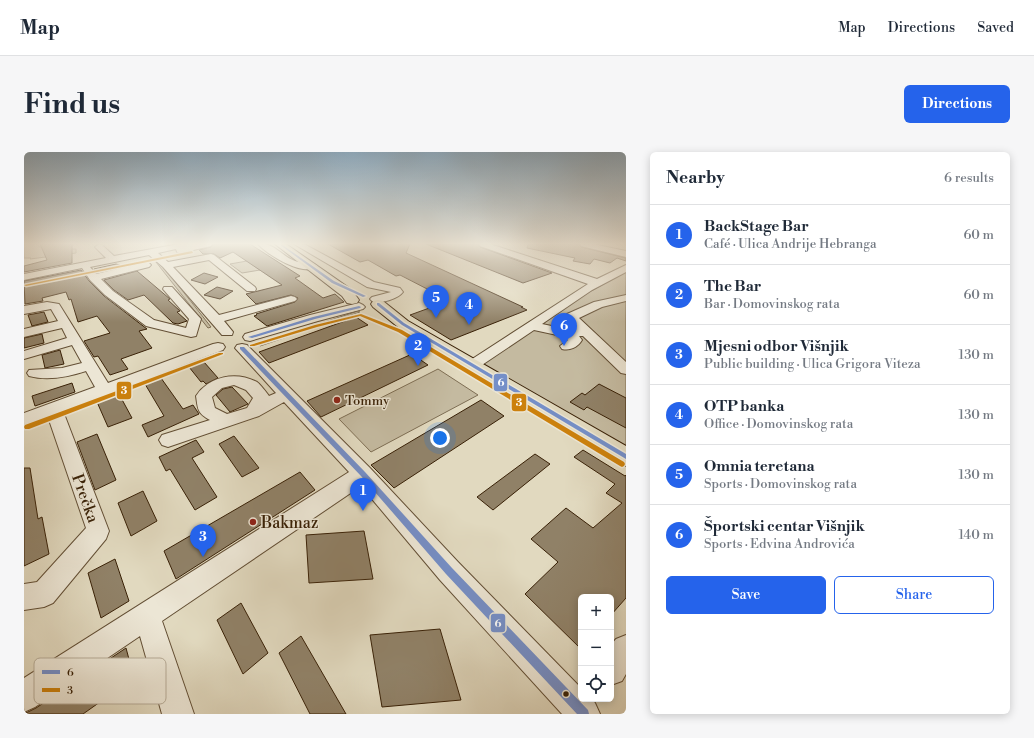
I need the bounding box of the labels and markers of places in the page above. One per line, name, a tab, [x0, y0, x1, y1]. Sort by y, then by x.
pin: 5	[423, 285, 449, 318]
pin: 4	[456, 292, 482, 325]
pin: 6	[551, 313, 577, 346]
pin: 2	[405, 333, 431, 366]
place label: Tommy	[345, 393, 390, 409]
marker: Tommy	[332, 395, 342, 405]
pin: 1	[350, 478, 376, 511]
place label: Bakmaz	[260, 513, 319, 533]
marker: Bakmaz	[248, 517, 258, 527]
pin: 3	[190, 524, 216, 557]
unlabelled marker	[561, 689, 571, 699]

